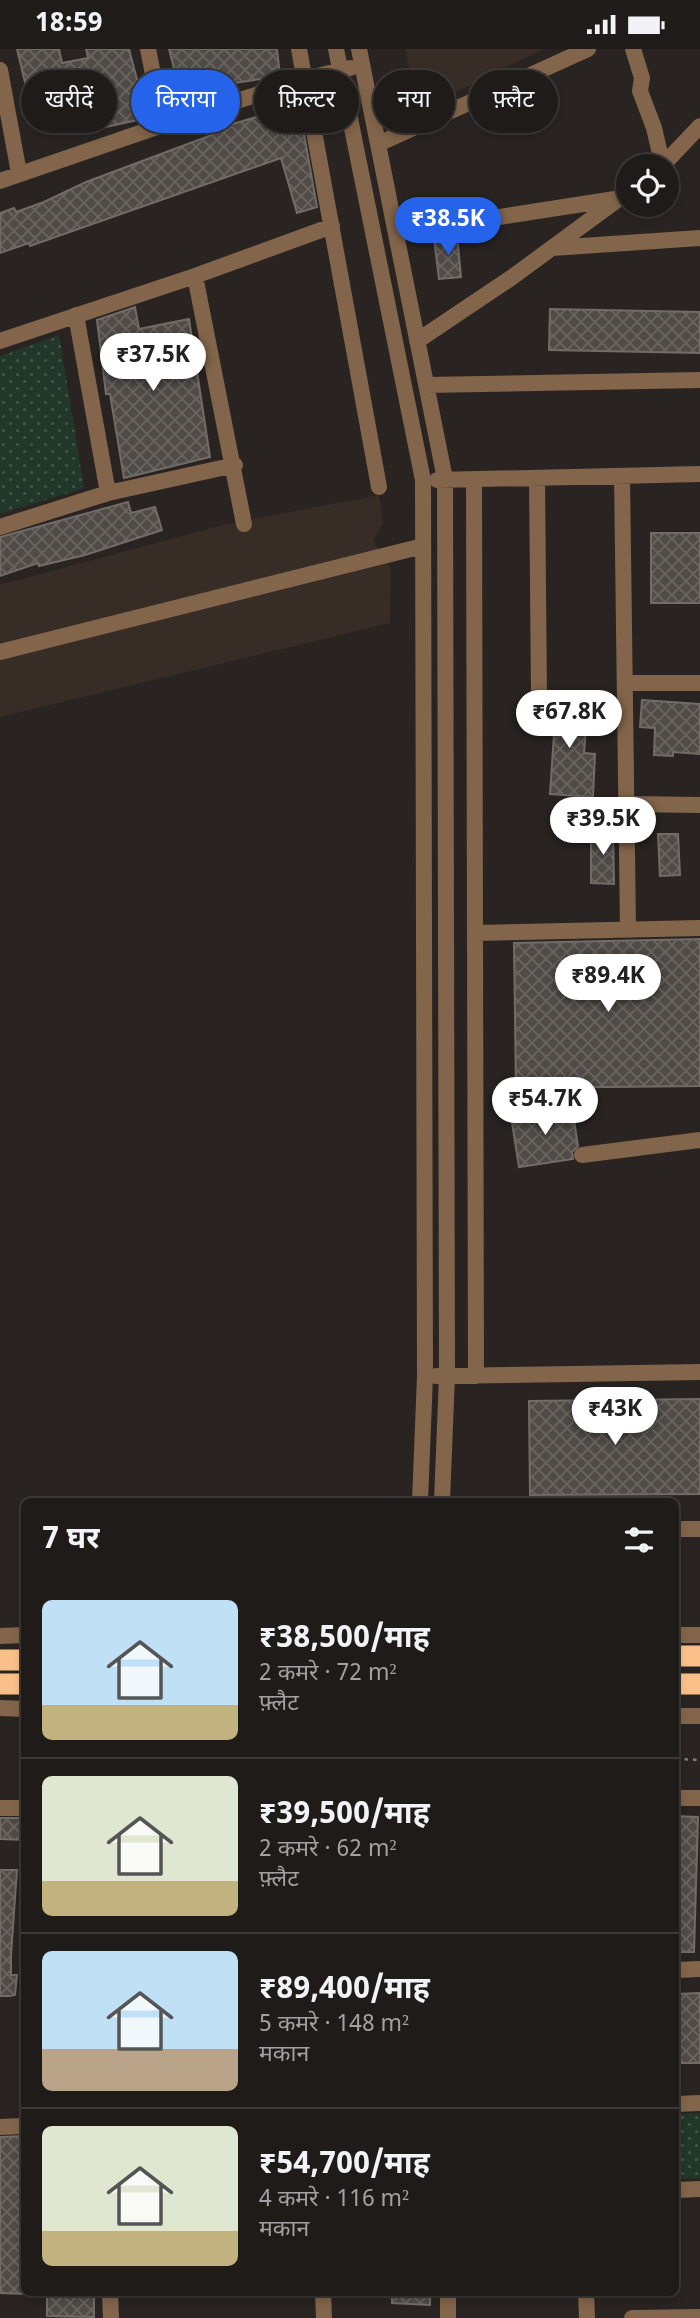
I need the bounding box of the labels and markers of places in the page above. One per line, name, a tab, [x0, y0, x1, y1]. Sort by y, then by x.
pin: ₹38.5K	[391, 197, 505, 257]
pin: ₹37.5K	[96, 333, 210, 393]
pin: ₹67.8K	[512, 691, 626, 750]
pin: ₹39.5K	[546, 797, 660, 857]
pin: ₹89.4K	[551, 955, 665, 1014]
pin: ₹54.7K	[488, 1077, 602, 1137]
pin: ₹43K	[574, 1387, 656, 1447]

